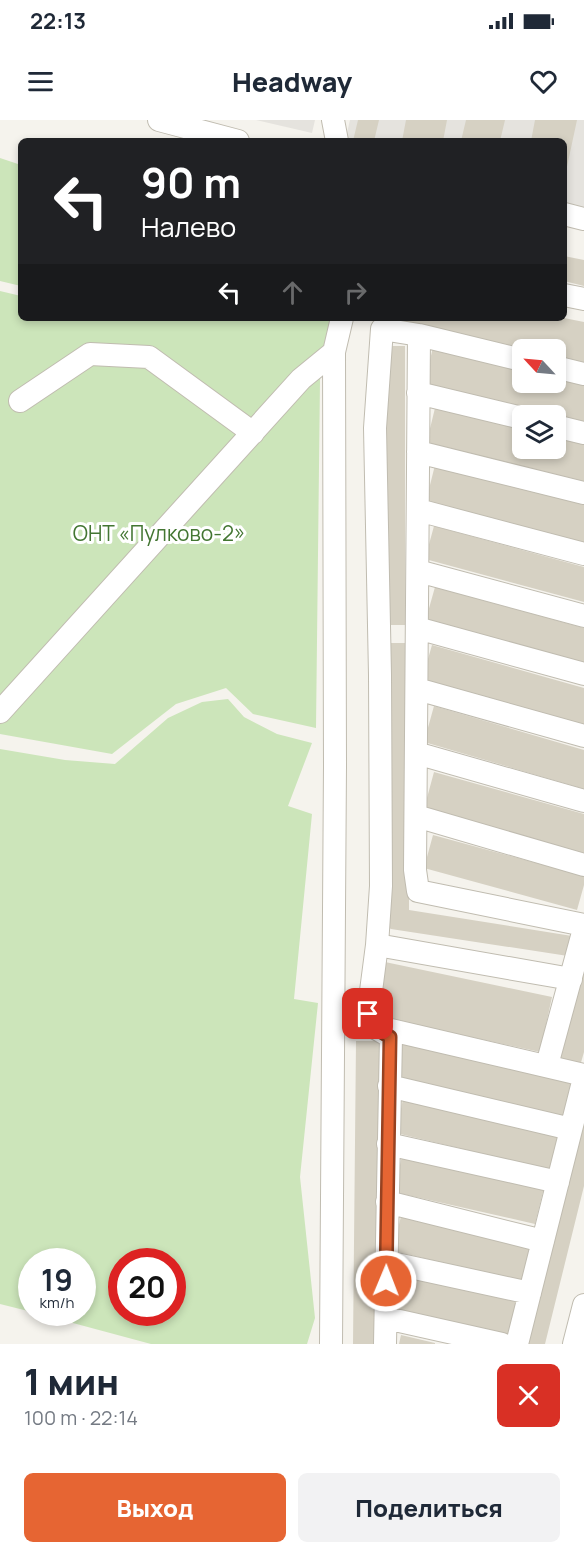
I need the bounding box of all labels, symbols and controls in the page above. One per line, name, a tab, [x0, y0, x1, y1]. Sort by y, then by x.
text: 22:13	[30, 6, 86, 36]
text: Headway	[232, 63, 352, 100]
icon: menu	[24, 65, 57, 98]
icon: heart	[527, 65, 560, 98]
text: 90 m	[141, 153, 241, 211]
icon: left	[42, 162, 120, 240]
text: Налево	[141, 208, 236, 245]
icon: left	[213, 276, 246, 309]
icon: ahead	[276, 276, 309, 309]
icon: right	[339, 276, 372, 309]
north arrow	[512, 339, 566, 393]
map controls	[512, 339, 566, 459]
button: layers	[512, 405, 566, 459]
park label: ОНТ «Пулково-2»	[73, 519, 245, 547]
pin	[342, 988, 393, 1039]
icon: arrive	[351, 997, 384, 1030]
speed limit sign: 20	[108, 1248, 186, 1326]
position arrow	[354, 1249, 418, 1313]
text: 19	[41, 1259, 73, 1300]
text: km/h	[40, 1292, 74, 1313]
text: 1 мин	[24, 1357, 119, 1406]
button: close	[497, 1364, 560, 1427]
text: 100 m · 22:14	[24, 1404, 138, 1431]
button: Выход	[24, 1473, 286, 1542]
button: Поделиться	[298, 1473, 560, 1542]

